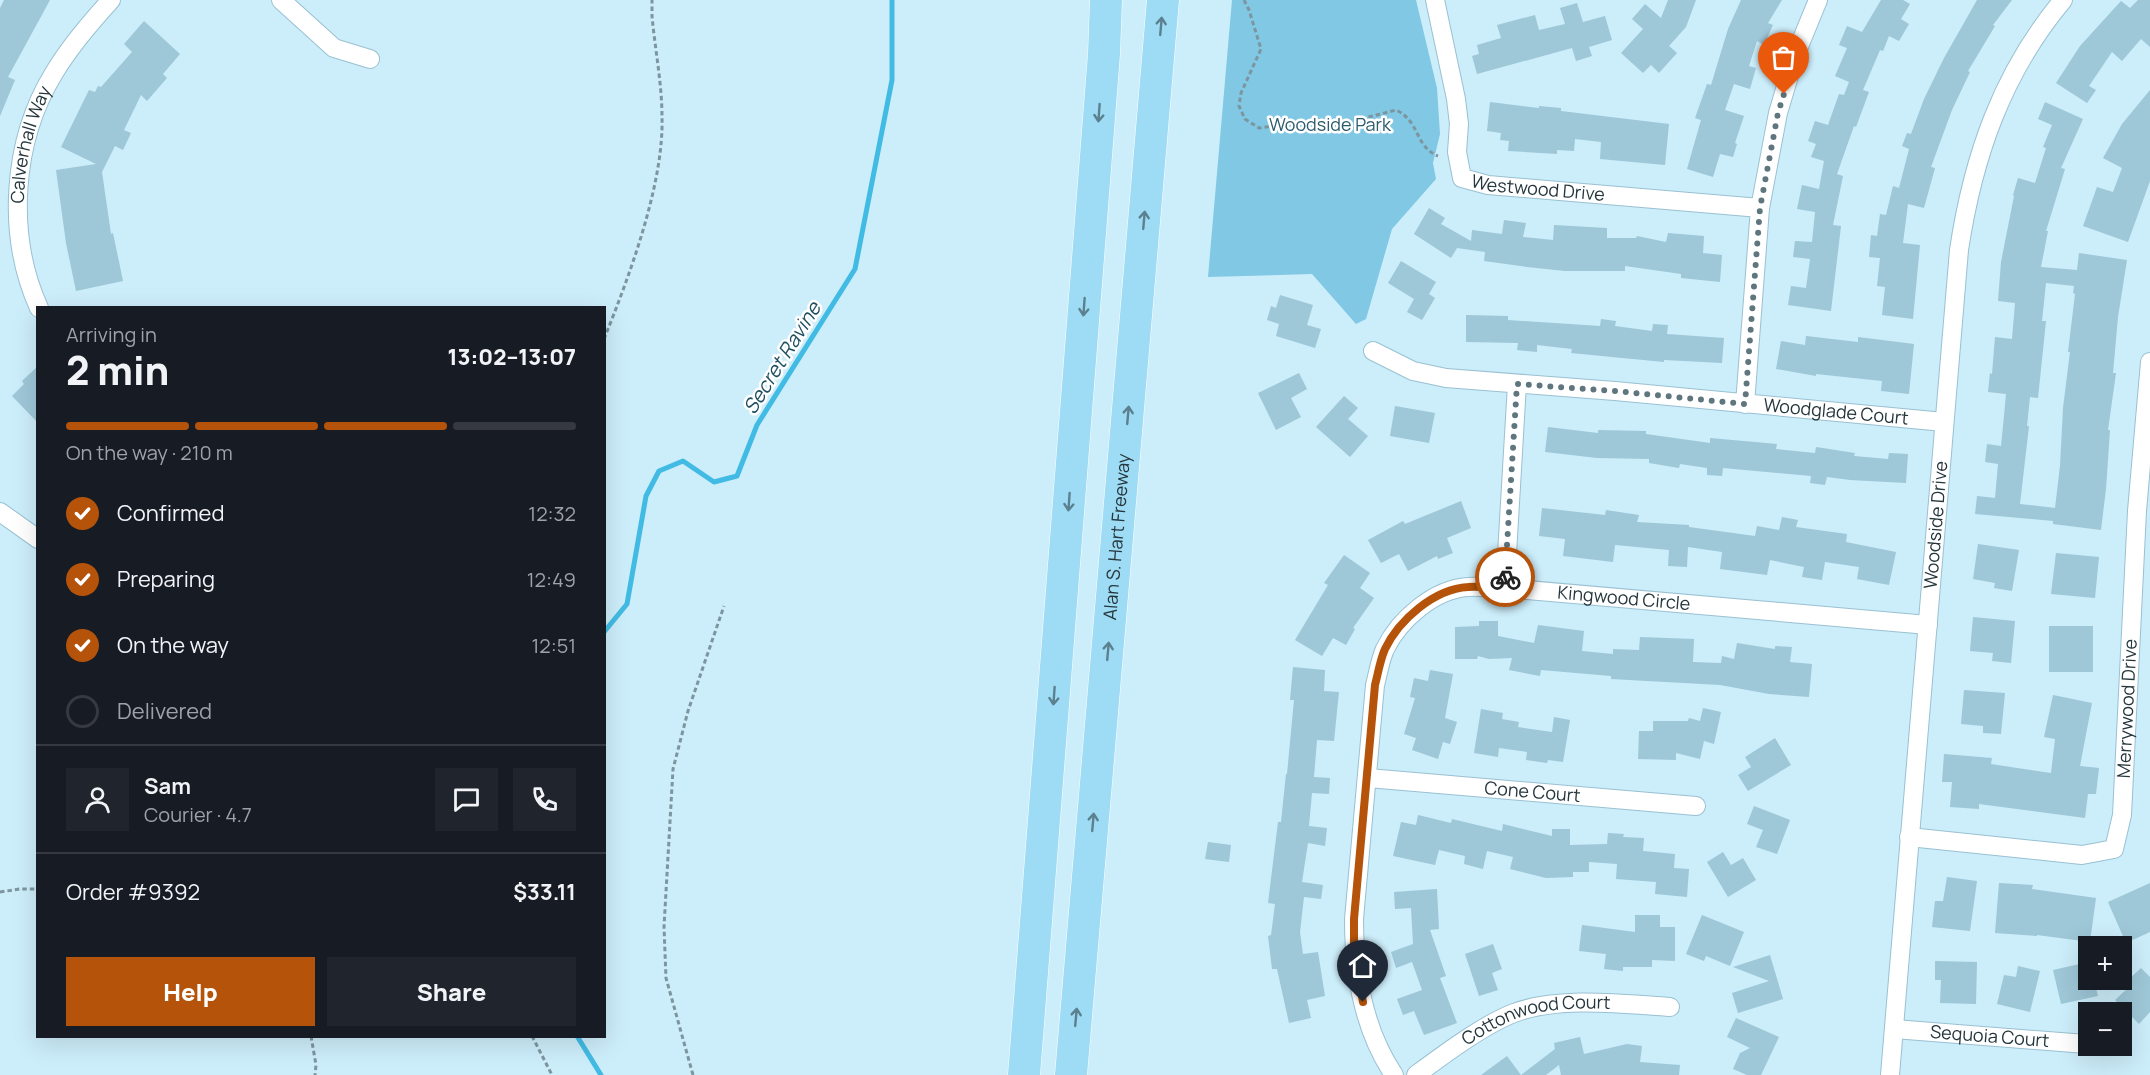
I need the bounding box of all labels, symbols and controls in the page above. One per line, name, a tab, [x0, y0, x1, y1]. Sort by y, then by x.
one-way arrow	[1156, 17, 1167, 37]
pin	[1758, 32, 1809, 94]
icon: bag	[1767, 41, 1800, 74]
street label: Calverhall Way	[5, 81, 56, 204]
one-way arrow	[1093, 102, 1104, 122]
park label: Woodside Park	[1269, 112, 1392, 136]
street label: Westwood Drive	[1469, 168, 1606, 206]
one-way arrow	[1139, 211, 1150, 231]
water label: Secret Ravine	[736, 295, 827, 419]
one-way arrow	[1078, 297, 1089, 317]
text: Arriving in	[66, 321, 157, 348]
text: 13:02–13:07	[448, 342, 576, 372]
text: 2 min	[66, 343, 169, 397]
street label: Woodglade Court	[1763, 392, 1910, 430]
one-way arrow	[1123, 405, 1134, 425]
text: On the way · 210 m	[66, 439, 233, 466]
street label: Alan S. Hart Freeway	[1097, 452, 1135, 621]
street label: Woodside Drive	[1918, 460, 1952, 590]
one-way arrow	[1063, 491, 1074, 511]
icon: check	[66, 497, 99, 530]
text: Confirmed	[117, 498, 225, 528]
text: 12:32	[528, 500, 576, 527]
courier	[1475, 547, 1535, 607]
icon: bike	[1489, 561, 1522, 594]
icon: check	[66, 563, 99, 596]
text: Preparing	[117, 564, 215, 594]
text: 12:49	[527, 566, 576, 593]
street label: Kingwood Circle	[1557, 580, 1691, 615]
icon: check	[66, 629, 99, 662]
text: On the way	[117, 630, 229, 660]
text: 12:51	[531, 632, 576, 659]
street label: Merrywood Drive	[2111, 638, 2142, 779]
one-way arrow	[1102, 641, 1113, 661]
one-way arrow	[1048, 685, 1059, 705]
text: Delivered	[117, 696, 212, 726]
button: person	[66, 768, 129, 831]
button: chat	[435, 768, 498, 831]
button: phone	[513, 768, 576, 831]
text: Sam	[144, 771, 191, 801]
street label: Cone Court	[1483, 775, 1581, 807]
text: Courier · 4.7	[144, 801, 252, 828]
one-way arrow	[1088, 813, 1099, 833]
text: Order #9392	[66, 877, 200, 907]
text: $33.11	[513, 877, 576, 907]
map controls	[2078, 936, 2132, 1056]
button: +	[2078, 936, 2132, 990]
pin	[1337, 940, 1388, 1002]
icon: home	[1346, 949, 1379, 982]
button: Help	[66, 957, 315, 1026]
button: Share	[327, 957, 576, 1026]
street label: Cottonwood Court	[1456, 989, 1611, 1050]
button: −	[2078, 1002, 2132, 1056]
one-way arrow	[1071, 1007, 1082, 1027]
street label: Sequoia Court	[1929, 1019, 2050, 1052]

